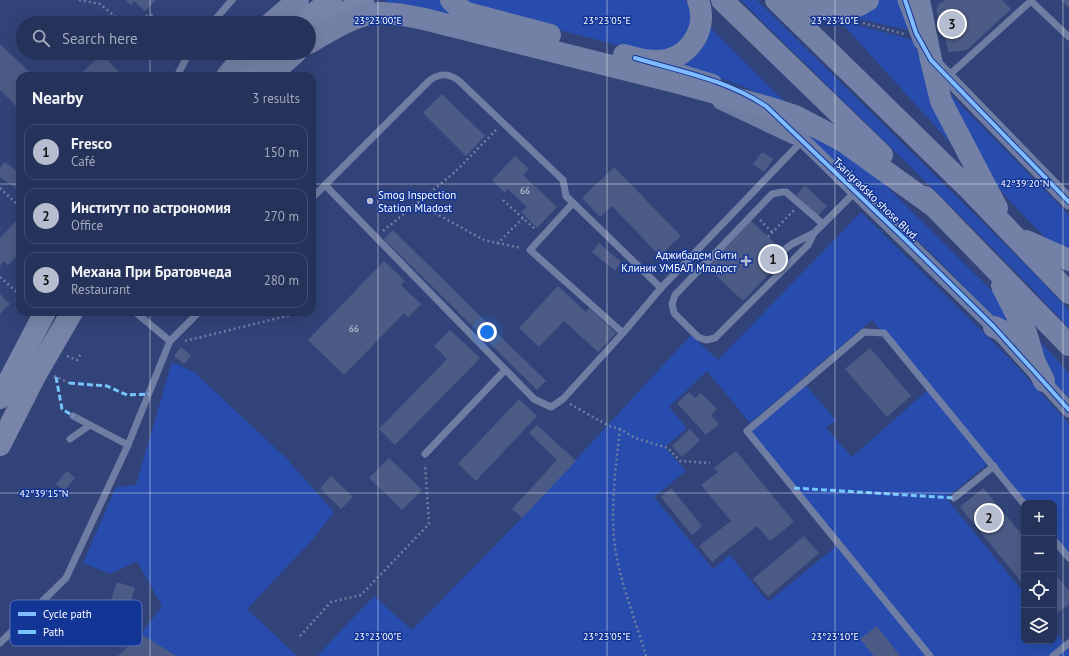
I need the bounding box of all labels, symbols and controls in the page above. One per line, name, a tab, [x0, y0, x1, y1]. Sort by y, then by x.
pin: 3	[939, 9, 965, 39]
text: 23°23'00"E	[354, 14, 402, 27]
text: 23°23'05"E	[583, 14, 631, 27]
text: 23°23'10"E	[811, 14, 859, 27]
search box	[16, 16, 316, 60]
icon: search	[30, 27, 52, 49]
text: Search here	[62, 29, 138, 48]
text: Nearby	[32, 87, 83, 109]
text: 3 results	[252, 90, 300, 107]
text: Fresco	[71, 134, 112, 153]
text: 1	[42, 144, 50, 161]
text: 150 m	[264, 144, 299, 161]
text: Café	[71, 153, 95, 170]
street label: Tsarigradsko shose Blvd.	[830, 154, 922, 244]
text: 42°39'20"N	[1000, 177, 1050, 190]
house number: 66	[520, 185, 530, 196]
place label: Smog Inspection Station Mladost	[378, 188, 456, 215]
marker: Smog Inspection Station Mladost	[365, 196, 375, 206]
text: Институт по астрономия	[71, 198, 231, 217]
text: 2	[42, 208, 50, 225]
text: 270 m	[264, 208, 299, 225]
text: Office	[71, 217, 103, 234]
pin: 1	[760, 244, 786, 274]
place label: Аджибадем Сити Клиник УМБАЛ Младост	[621, 248, 738, 275]
marker: Аджибадем Сити Клиник УМБАЛ Младост	[740, 255, 752, 267]
text: Механа При Братовчеда	[71, 262, 232, 281]
text: 3	[42, 272, 50, 289]
text: 280 m	[264, 272, 299, 289]
text: Restaurant	[71, 281, 130, 298]
your location	[477, 322, 497, 342]
house number: 66	[349, 323, 359, 334]
text: 42°39'15"N	[19, 487, 69, 500]
map controls	[1021, 500, 1057, 644]
button: +	[1021, 500, 1057, 536]
pin: 2	[976, 503, 1002, 533]
button: −	[1021, 536, 1057, 572]
button: locate	[1021, 572, 1057, 608]
legend	[10, 600, 142, 646]
text: Cycle path	[43, 607, 92, 621]
button: layers	[1021, 608, 1057, 644]
text: Path	[43, 625, 64, 639]
text: 23°23'00"E	[354, 630, 402, 643]
text: 23°23'05"E	[583, 630, 631, 643]
text: 23°23'10"E	[811, 630, 859, 643]

